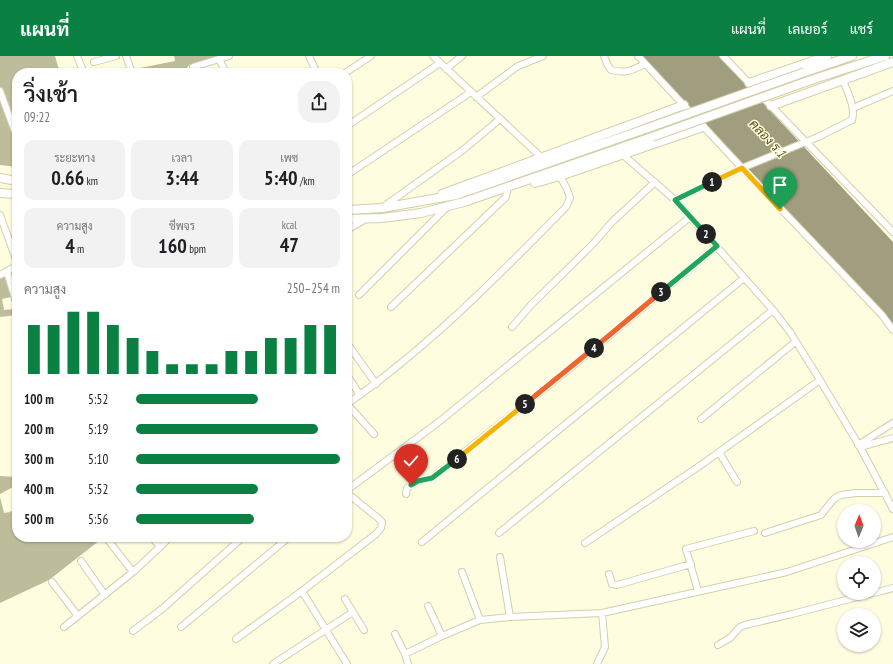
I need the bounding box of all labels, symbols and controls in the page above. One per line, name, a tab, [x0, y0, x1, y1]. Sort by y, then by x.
text: แผนที่	[20, 17, 69, 41]
text: แผนที่	[731, 20, 766, 38]
text: เลเยอร์	[788, 20, 828, 38]
text: แชร์	[850, 20, 873, 38]
text: วิ่งเช้า	[24, 80, 78, 108]
button: share	[298, 81, 340, 123]
text: 09:22	[24, 109, 50, 126]
water label: คลอง ร.1	[746, 116, 790, 161]
text: ระยะทาง	[54, 151, 95, 165]
text: เวลา	[172, 151, 192, 165]
text: เพซ	[280, 151, 298, 165]
text: 0.66	[51, 165, 84, 191]
text: 3:44	[165, 165, 199, 191]
text: 5:40	[264, 165, 298, 191]
pin	[763, 168, 797, 209]
pin: 1	[702, 172, 722, 192]
text: km	[84, 174, 98, 188]
text: /km	[298, 174, 315, 188]
icon: arrive	[769, 174, 791, 196]
text: 1	[709, 175, 715, 189]
text: kcal	[282, 218, 297, 232]
text: ความสูง	[57, 219, 93, 233]
text: ชีพจร	[169, 219, 195, 233]
pin: 2	[696, 224, 716, 244]
text: 2	[703, 227, 709, 241]
text: 47	[280, 232, 299, 258]
text: 4	[65, 233, 75, 259]
text: 160	[158, 233, 187, 259]
text: m	[75, 242, 84, 256]
text: bpm	[187, 242, 206, 256]
text: 250–254 m	[287, 280, 340, 297]
text: ความสูง	[24, 281, 66, 298]
pin: 3	[651, 282, 671, 302]
text: 3	[658, 285, 664, 299]
pin: 4	[584, 338, 604, 358]
text: 4	[591, 341, 597, 355]
text: 100 m	[24, 391, 54, 408]
text: 5:52	[88, 391, 108, 408]
pin: 5	[515, 394, 535, 414]
text: 5	[522, 397, 528, 411]
text: 200 m	[24, 421, 54, 438]
text: 5:19	[88, 421, 108, 438]
pin	[394, 444, 428, 485]
pin: 6	[447, 449, 467, 469]
icon: check	[400, 450, 422, 472]
text: 300 m	[24, 451, 54, 468]
text: 5:10	[88, 451, 108, 468]
text: 6	[454, 452, 460, 466]
text: 400 m	[24, 481, 54, 498]
text: 5:52	[88, 481, 108, 498]
north arrow	[837, 504, 881, 548]
map controls	[837, 504, 881, 652]
text: 500 m	[24, 511, 54, 528]
text: 5:56	[88, 511, 108, 528]
button: locate	[837, 556, 881, 600]
button: layers	[837, 608, 881, 652]

